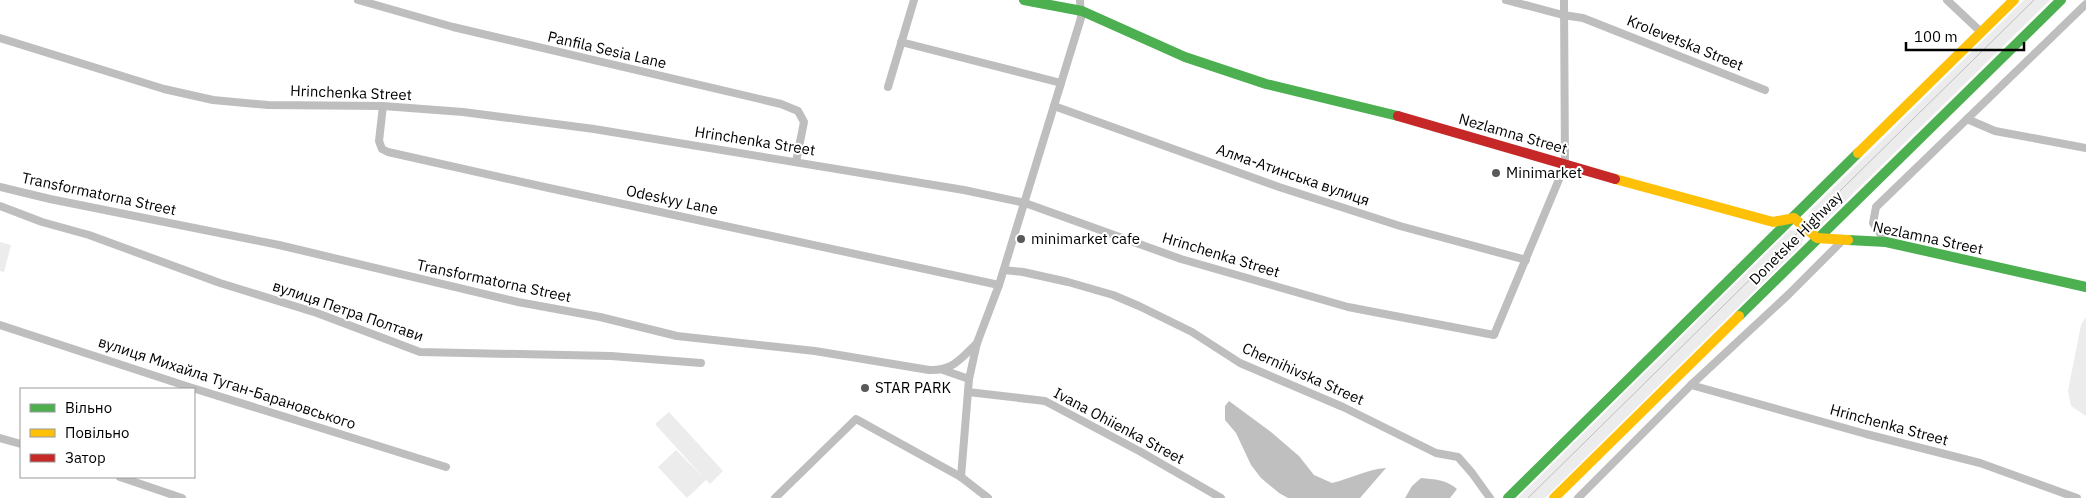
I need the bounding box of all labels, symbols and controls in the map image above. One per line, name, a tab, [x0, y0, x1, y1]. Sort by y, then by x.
street label: Krolevetska Street	[1624, 11, 1746, 75]
scale bar	[1906, 20, 2024, 52]
street label: Panfila Sesia Lane	[546, 27, 668, 72]
text: 100 m	[1914, 27, 1958, 46]
street label: Hrinchenka Street	[290, 81, 412, 104]
street label: Nezlamna Street	[1457, 109, 1570, 158]
street label: Hrinchenka Street	[693, 122, 817, 159]
street label: Алма-Атинська вулиця	[1214, 139, 1372, 210]
place label: Minimarket	[1506, 163, 1582, 182]
marker: Minimarket	[1490, 167, 1502, 179]
street label: Transformatorna Street	[20, 168, 178, 219]
street label: Odeskyy Lane	[624, 180, 720, 219]
street label: Donetske Highway	[1745, 186, 1847, 288]
street label: Nezlamna Street	[1871, 217, 1985, 258]
street label: Hrinchenka Street	[1160, 228, 1282, 281]
place label: minimarket cafe	[1031, 229, 1140, 248]
marker: minimarket cafe	[1015, 233, 1027, 245]
street label: Transformatorna Street	[415, 255, 573, 306]
street label: вулиця Петра Полтави	[270, 276, 426, 345]
street label: вулиця Михайла Туган-Барановського	[96, 332, 358, 433]
street label: Chernihivska Street	[1239, 338, 1367, 409]
place label: STAR PARK	[875, 378, 952, 397]
marker: STAR PARK	[859, 382, 871, 394]
street label: Ivana Ohiienka Street	[1051, 383, 1188, 468]
legend	[20, 388, 195, 478]
text: Вільно	[65, 398, 112, 417]
street label: Hrinchenka Street	[1828, 400, 1950, 449]
text: Повільно	[65, 423, 129, 442]
text: Затор	[65, 448, 106, 467]

